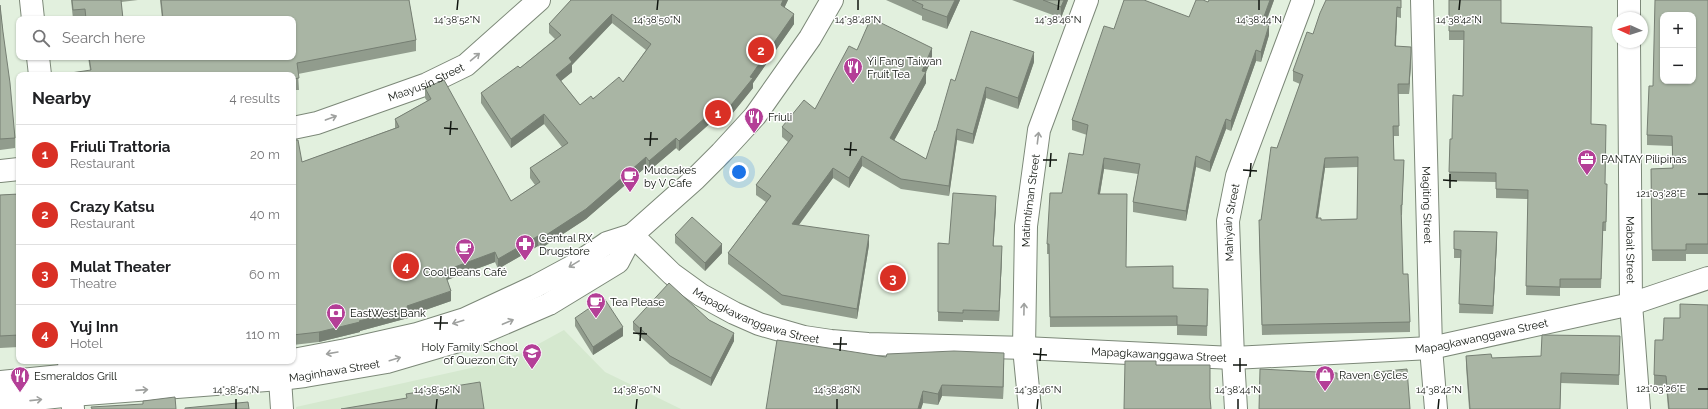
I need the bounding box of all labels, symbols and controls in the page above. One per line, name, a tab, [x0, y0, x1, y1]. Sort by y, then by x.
north arrow	[1612, 12, 1648, 48]
map controls	[1660, 12, 1696, 84]
button: +	[1660, 12, 1696, 48]
text: 14°38'52"N	[434, 14, 480, 25]
text: 14°38'50"N	[633, 14, 681, 25]
text: 14°38'48"N	[835, 14, 881, 25]
text: 14°38'46"N	[1035, 14, 1081, 25]
text: 14°38'44"N	[1236, 14, 1282, 25]
text: 14°38'42"N	[1436, 14, 1482, 25]
search box	[16, 16, 296, 60]
icon: search	[30, 27, 52, 49]
text: Search here	[62, 29, 145, 47]
pin: 2	[748, 35, 774, 65]
button: −	[1660, 48, 1696, 84]
one-way arrow	[470, 53, 481, 62]
place label: Yi Fang Taiwan Fruit Tea	[867, 55, 942, 81]
restaurant icon: Yi Fang Taiwan Fruit Tea	[842, 56, 864, 84]
street label: Maayusin Street	[386, 61, 467, 104]
text: Nearby	[32, 88, 91, 108]
text: 4 results	[229, 91, 280, 106]
pin: 1	[705, 98, 731, 128]
restaurant icon: Friuli	[743, 106, 765, 134]
place label: Friuli	[768, 111, 792, 124]
one-way arrow	[324, 114, 336, 122]
one-way arrow	[1034, 132, 1042, 145]
text: Friuli Trattoria	[70, 138, 170, 156]
text: 1	[42, 147, 48, 162]
text: 20 m	[250, 147, 280, 162]
office icon: PANTAY Pilipinas	[1576, 148, 1598, 176]
street label: Matimtiman Street	[1020, 153, 1043, 247]
place label: PANTAY Pilipinas	[1601, 153, 1687, 166]
text: Restaurant	[70, 156, 135, 171]
your location	[729, 162, 749, 182]
place label: Mudcakes by V Cafe	[644, 164, 696, 190]
cafe icon: Mudcakes by V Cafe	[619, 165, 641, 193]
street label: Magiting Street	[1419, 166, 1434, 244]
street label: Mahiyain Street	[1222, 182, 1242, 262]
text: 121°03'28"E	[1636, 188, 1686, 199]
text: Crazy Katsu	[70, 198, 155, 216]
text: 2	[41, 207, 49, 222]
text: 40 m	[250, 207, 280, 222]
text: Restaurant	[70, 216, 135, 231]
street label: Mabait Street	[1623, 216, 1637, 284]
place label: Central RX Drugstore	[539, 232, 593, 258]
pharmacy icon: Central RX Drugstore	[514, 233, 536, 261]
cafe icon: Cool Beans Café	[454, 237, 476, 265]
pin: 4	[393, 251, 419, 281]
text: Mulat Theater	[70, 258, 171, 276]
one-way arrow	[568, 261, 580, 269]
pin: 3	[880, 263, 906, 293]
place label: Cool Beans Café	[423, 266, 507, 279]
text: 3	[41, 267, 49, 282]
text: 60 m	[249, 267, 280, 282]
text: Theatre	[70, 276, 117, 291]
street label: Mapagkawanggawa Street	[690, 285, 820, 346]
cafe icon: Tea Please	[585, 291, 607, 319]
place label: Tea Please	[610, 296, 665, 309]
bank icon: EastWest Bank	[325, 302, 347, 330]
one-way arrow	[1021, 303, 1028, 316]
place label: EastWest Bank	[350, 307, 426, 320]
street label: Mapagkawanggawa Street	[1415, 316, 1549, 356]
one-way arrow	[501, 317, 513, 325]
text: Yuj Inn	[70, 318, 118, 336]
one-way arrow	[452, 319, 465, 326]
text: 4	[41, 327, 49, 342]
text: 110 m	[246, 327, 280, 342]
text: Hotel	[70, 336, 103, 351]
place label: Holy Family School of Quezon City	[421, 341, 518, 367]
school or university icon: Holy Family School of Quezon City	[521, 342, 543, 370]
street label: Mapagkawanggawa Street	[1091, 345, 1227, 365]
one-way arrow	[326, 349, 339, 357]
one-way arrow	[389, 355, 402, 362]
street label: Maginhawa Street	[288, 357, 381, 385]
shop icon: Raven Cycles	[1314, 364, 1336, 392]
restaurant icon: Esmeraldos Grill	[9, 365, 31, 393]
place label: Raven Cycles	[1339, 369, 1407, 382]
place label: Esmeraldos Grill	[34, 370, 117, 383]
text: 121°03'26"E	[1636, 383, 1686, 394]
text: 14°38'54"N	[213, 384, 259, 395]
text: 14°38'52"N	[414, 384, 460, 395]
text: 14°38'50"N	[613, 384, 661, 395]
text: 14°38'48"N	[814, 384, 860, 395]
text: 14°38'46"N	[1015, 384, 1061, 395]
text: 14°38'44"N	[1215, 384, 1261, 395]
text: 14°38'42"N	[1416, 384, 1462, 395]
one-way arrow	[135, 386, 148, 393]
one-way arrow	[29, 396, 42, 403]

